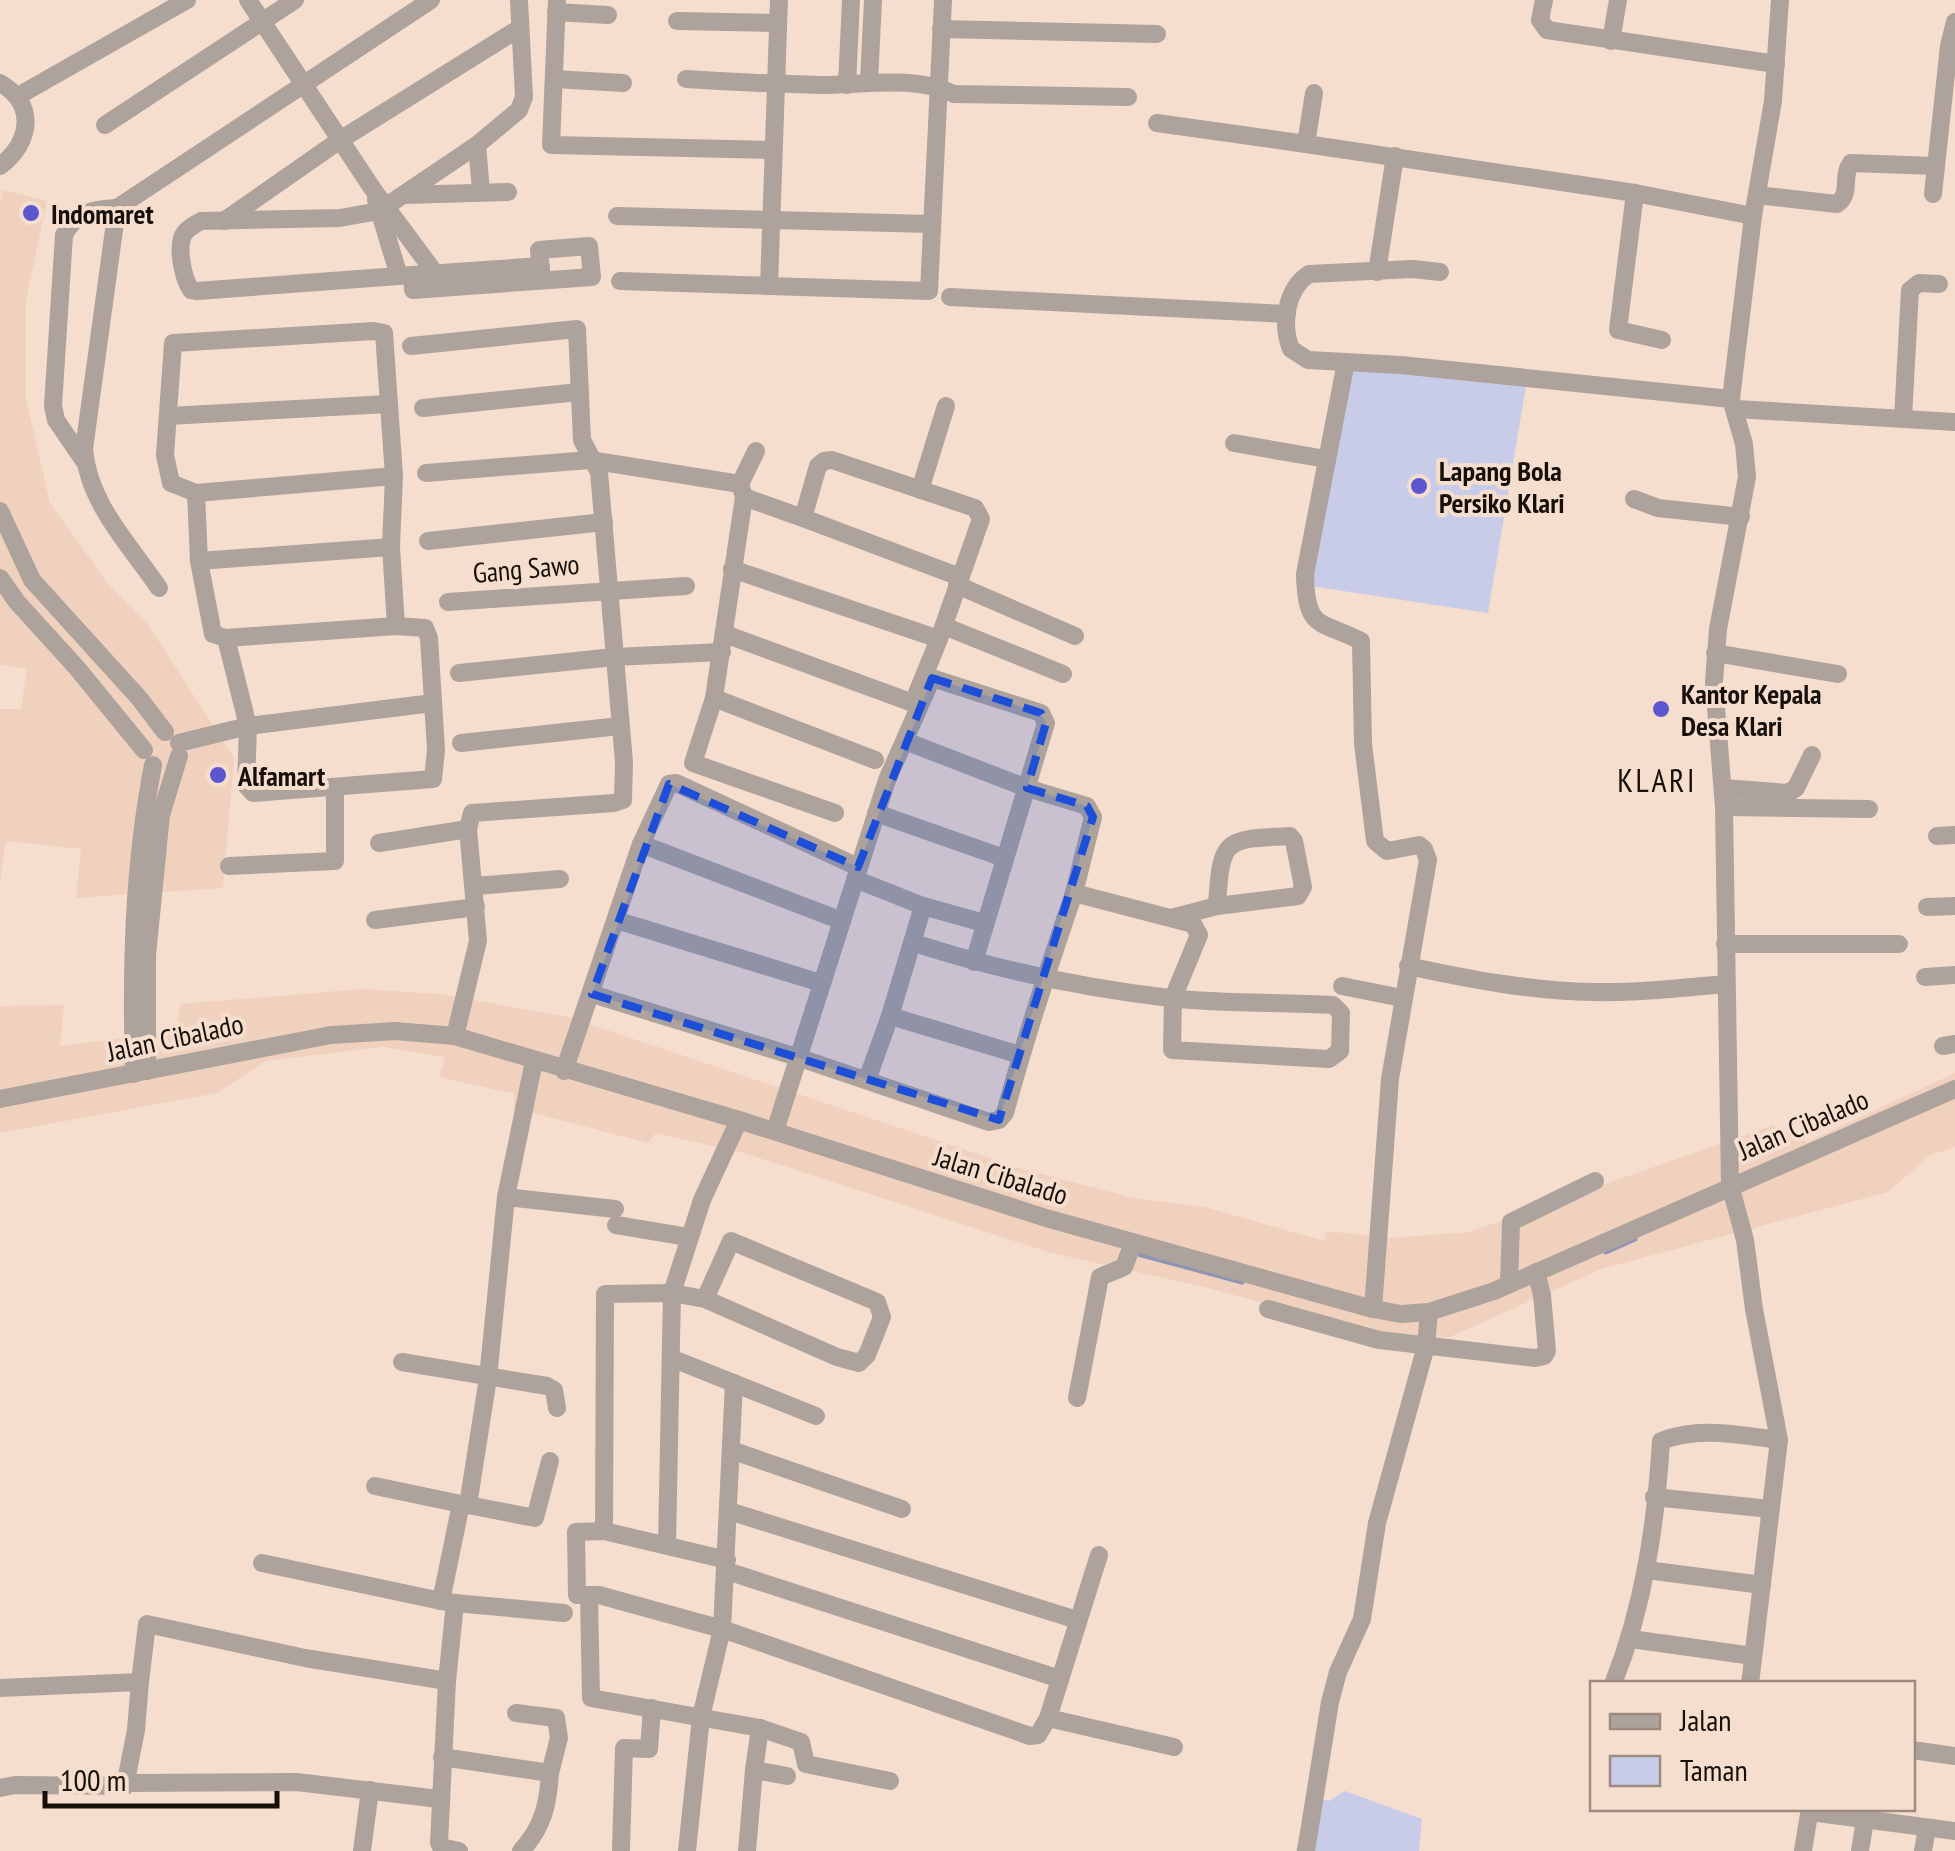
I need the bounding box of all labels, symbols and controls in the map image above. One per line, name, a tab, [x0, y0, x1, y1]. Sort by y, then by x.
place label: Indomaret	[51, 195, 154, 232]
marker: Indomaret	[20, 202, 42, 224]
place label: Lapang Bola Persiko Klari	[1439, 452, 1565, 521]
marker: Lapang Bola Persiko Klari	[1408, 475, 1430, 497]
street label: Gang Sawo	[471, 545, 581, 591]
place label: Kantor Kepala Desa Klari	[1681, 675, 1822, 744]
marker: Kantor Kepala Desa Klari	[1650, 698, 1672, 720]
place label: Alfamart	[237, 757, 325, 794]
district label: KLARI	[1617, 759, 1697, 801]
marker: Alfamart	[207, 764, 229, 786]
street label: Jalan Cibalado	[103, 1005, 246, 1070]
street label: Jalan Cibalado	[1731, 1080, 1874, 1168]
street label: Jalan Cibalado	[929, 1137, 1072, 1213]
legend	[1590, 1681, 1915, 1811]
text: Jalan	[1679, 1700, 1731, 1739]
scale bar	[45, 1746, 278, 1808]
text: Taman	[1680, 1750, 1748, 1789]
text: 100 m	[60, 1760, 126, 1799]

